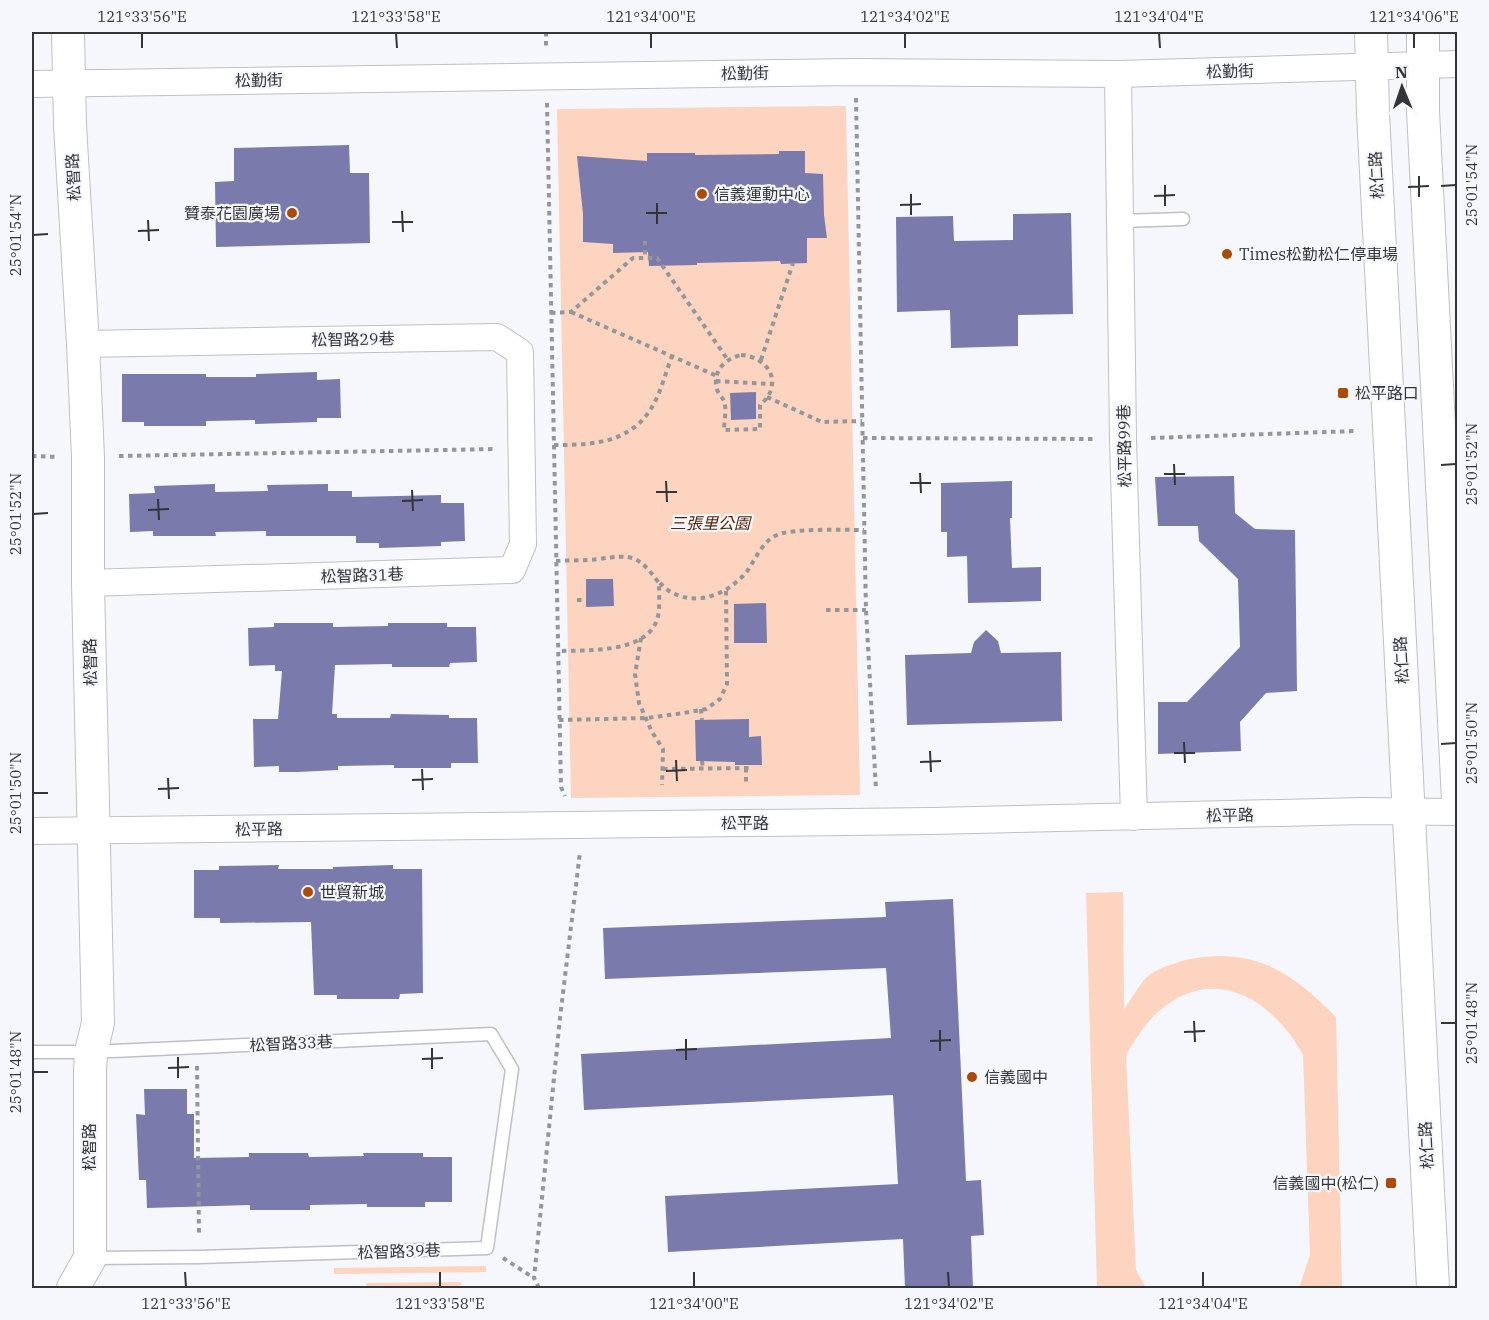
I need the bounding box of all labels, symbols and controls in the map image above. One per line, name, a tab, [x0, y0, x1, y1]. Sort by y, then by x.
text: 121°33'56"E	[97, 7, 187, 26]
text: 121°33'58"E	[351, 7, 441, 26]
text: 121°34'00"E	[606, 7, 696, 26]
text: 121°34'02"E	[860, 7, 950, 26]
text: 121°34'04"E	[1114, 7, 1204, 26]
text: 121°34'06"E	[1369, 7, 1459, 26]
north arrow	[1372, 57, 1432, 117]
street label: 松勤街	[1206, 60, 1254, 82]
text: N	[1395, 62, 1408, 82]
street label: 松勤街	[721, 63, 769, 83]
street label: 松勤街	[235, 70, 283, 90]
text: 25°01'54"N	[1462, 144, 1481, 226]
street label: 松仁路	[1365, 151, 1387, 199]
street label: 松智路	[62, 153, 84, 201]
place label: 信義運動中心	[714, 184, 810, 204]
marker: 信義運動中心	[695, 187, 709, 201]
text: 25°01'54"N	[6, 194, 25, 276]
place label: 贊泰花園廣場	[184, 203, 280, 223]
marker: 贊泰花園廣場	[285, 206, 299, 220]
place label: Times松勤松仁停車場	[1239, 244, 1398, 264]
marker: Times松勤松仁停車場	[1220, 247, 1234, 261]
street label: 松智路29巷	[311, 328, 395, 350]
place label: 松平路口	[1355, 383, 1419, 403]
marker: 松平路口	[1336, 386, 1350, 400]
street label: 松平路99巷	[1113, 404, 1135, 488]
text: 25°01'52"N	[1462, 423, 1481, 505]
text: 25°01'52"N	[6, 473, 25, 555]
park label: 三張里公園	[670, 513, 752, 533]
street label: 松智路31巷	[320, 564, 404, 586]
street label: 松仁路	[1390, 636, 1412, 684]
street label: 松智路	[80, 638, 100, 686]
text: 25°01'50"N	[1462, 702, 1481, 784]
text: 25°01'50"N	[6, 752, 25, 834]
street label: 松平路	[1206, 805, 1254, 825]
street label: 松平路	[721, 813, 769, 833]
street label: 松平路	[235, 819, 283, 839]
place label: 世貿新城	[320, 882, 384, 902]
marker: 世貿新城	[301, 885, 315, 899]
text: 25°01'48"N	[1462, 982, 1481, 1064]
text: 25°01'48"N	[6, 1031, 25, 1113]
street label: 松智路33巷	[249, 1031, 333, 1055]
place label: 信義國中	[984, 1067, 1048, 1087]
marker: 信義國中	[965, 1070, 979, 1084]
street label: 松仁路	[1415, 1121, 1437, 1169]
street label: 松智路	[79, 1123, 99, 1171]
place label: 信義國中(松仁)	[1272, 1173, 1379, 1193]
marker: 信義國中(松仁)	[1384, 1176, 1398, 1190]
street label: 松智路39巷	[357, 1240, 441, 1262]
text: 121°33'56"E	[141, 1294, 231, 1313]
text: 121°33'58"E	[395, 1294, 485, 1313]
text: 121°34'00"E	[649, 1294, 739, 1313]
text: 121°34'02"E	[904, 1294, 994, 1313]
text: 121°34'04"E	[1158, 1294, 1248, 1313]

